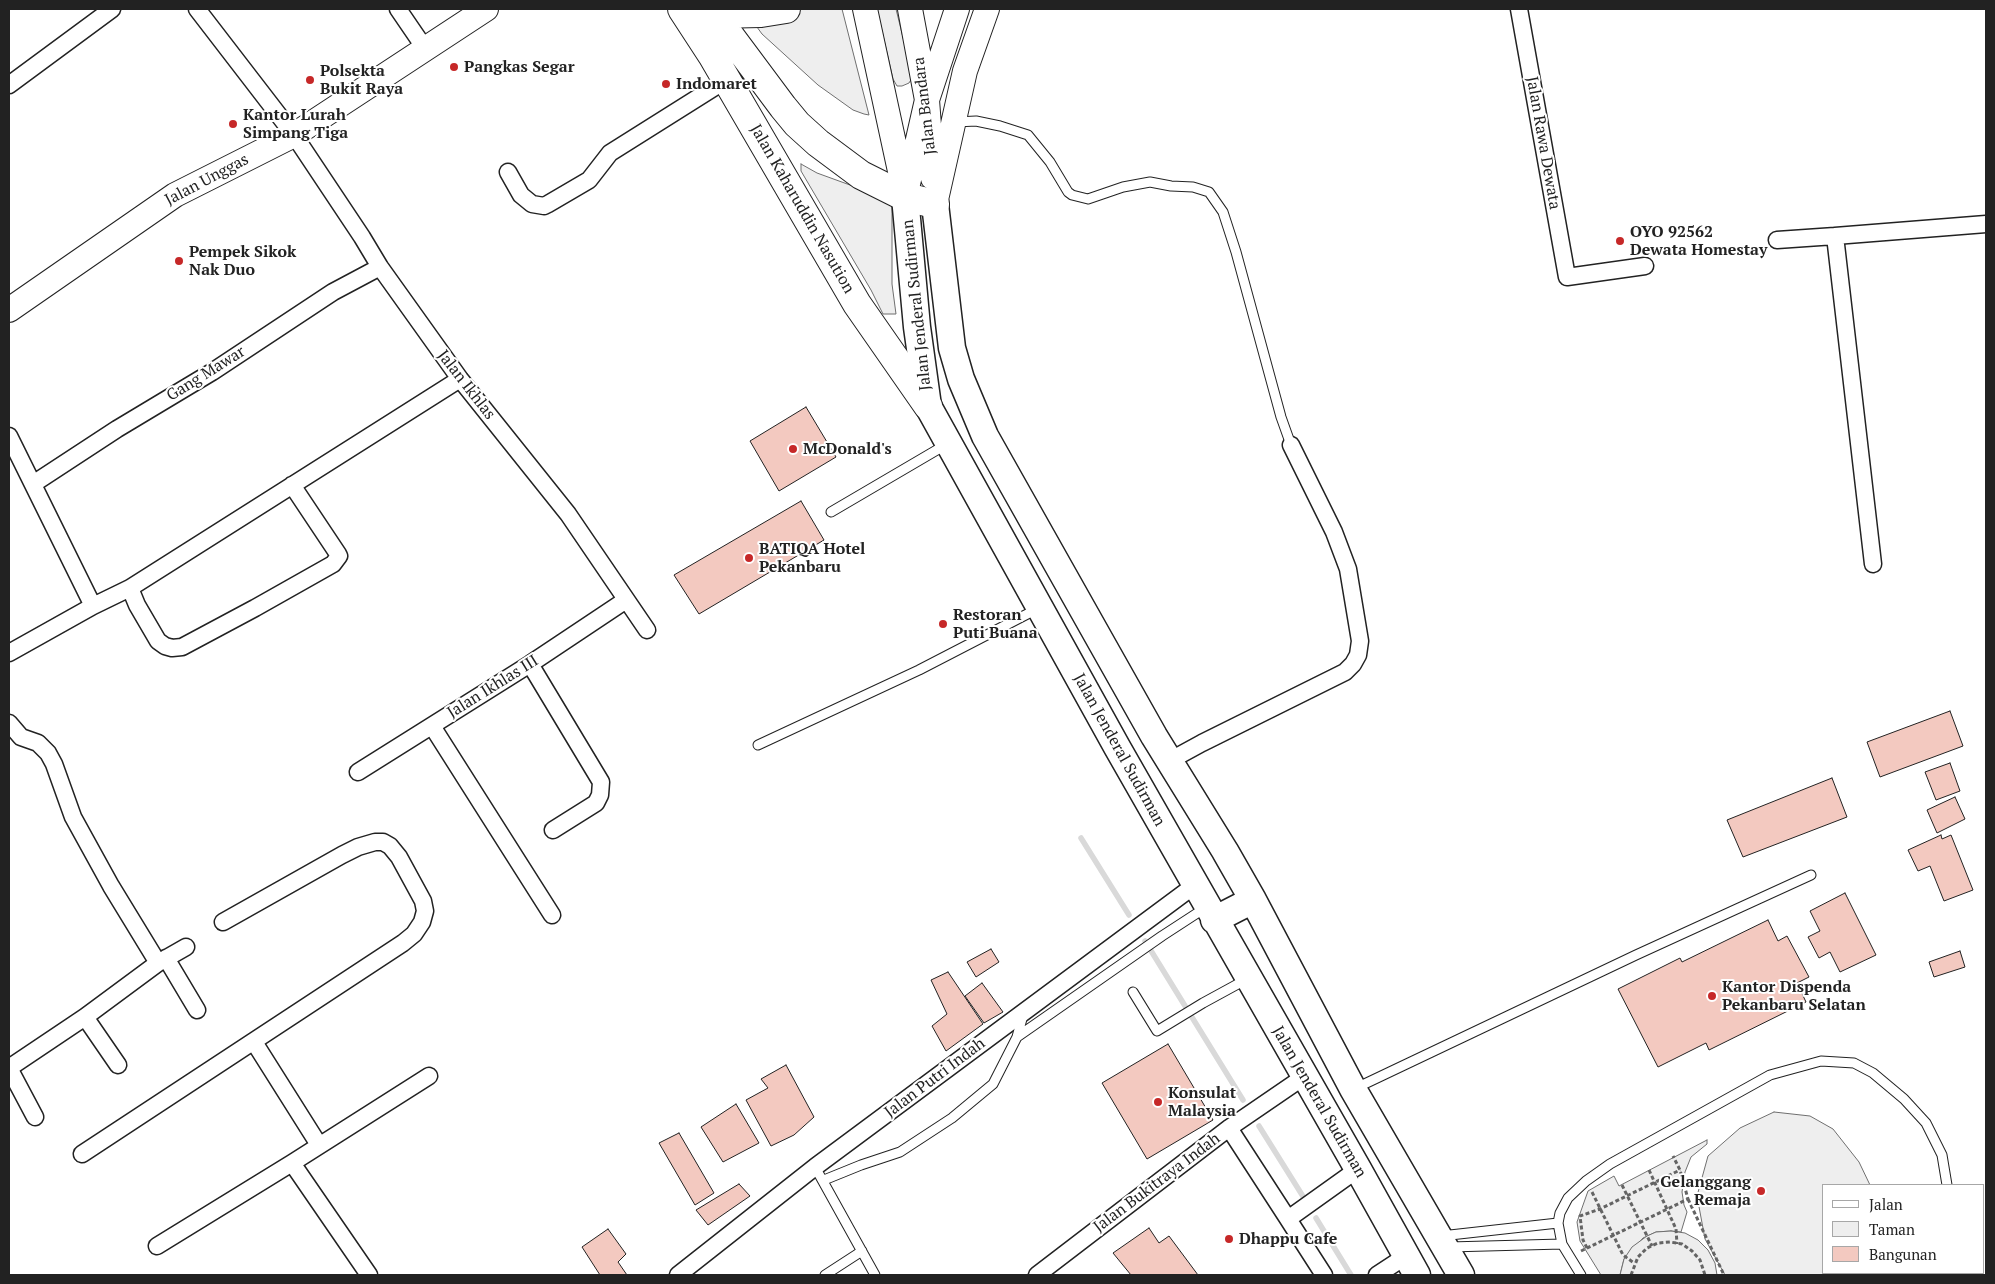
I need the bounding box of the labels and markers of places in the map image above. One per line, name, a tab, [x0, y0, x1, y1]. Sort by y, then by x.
place label: Pangkas Segar	[464, 57, 575, 77]
place label: Polsekta Bukit Raya	[320, 61, 403, 99]
marker: Pangkas Segar	[448, 61, 460, 73]
marker: Polsekta Bukit Raya	[304, 74, 316, 86]
place label: Indomaret	[676, 74, 757, 94]
marker: Indomaret	[660, 78, 672, 90]
place label: Kantor Lurah Simpang Tiga	[243, 105, 348, 143]
marker: Kantor Lurah Simpang Tiga	[227, 118, 239, 130]
place label: OYO 92562 Dewata Homestay	[1630, 222, 1767, 260]
marker: OYO 92562 Dewata Homestay	[1614, 235, 1626, 247]
place label: Pempek Sikok Nak Duo	[189, 242, 296, 280]
marker: Pempek Sikok Nak Duo	[173, 255, 185, 267]
place label: McDonald's	[803, 439, 892, 459]
marker: McDonald's	[787, 443, 799, 455]
place label: BATIQA Hotel Pekanbaru	[759, 539, 865, 577]
marker: BATIQA Hotel Pekanbaru	[743, 552, 755, 564]
place label: Restoran Puti Buana	[953, 605, 1038, 643]
marker: Restoran Puti Buana	[937, 618, 949, 630]
place label: Kantor Dispenda Pekanbaru Selatan	[1722, 977, 1866, 1015]
marker: Kantor Dispenda Pekanbaru Selatan	[1706, 990, 1718, 1002]
place label: Konsulat Malaysia	[1168, 1083, 1236, 1121]
marker: Konsulat Malaysia	[1152, 1096, 1164, 1108]
place label: Gelanggang Remaja	[1660, 1172, 1751, 1210]
marker: Gelanggang Remaja	[1755, 1185, 1767, 1197]
place label: Dhappu Cafe	[1239, 1229, 1337, 1249]
marker: Dhappu Cafe	[1223, 1233, 1235, 1245]

